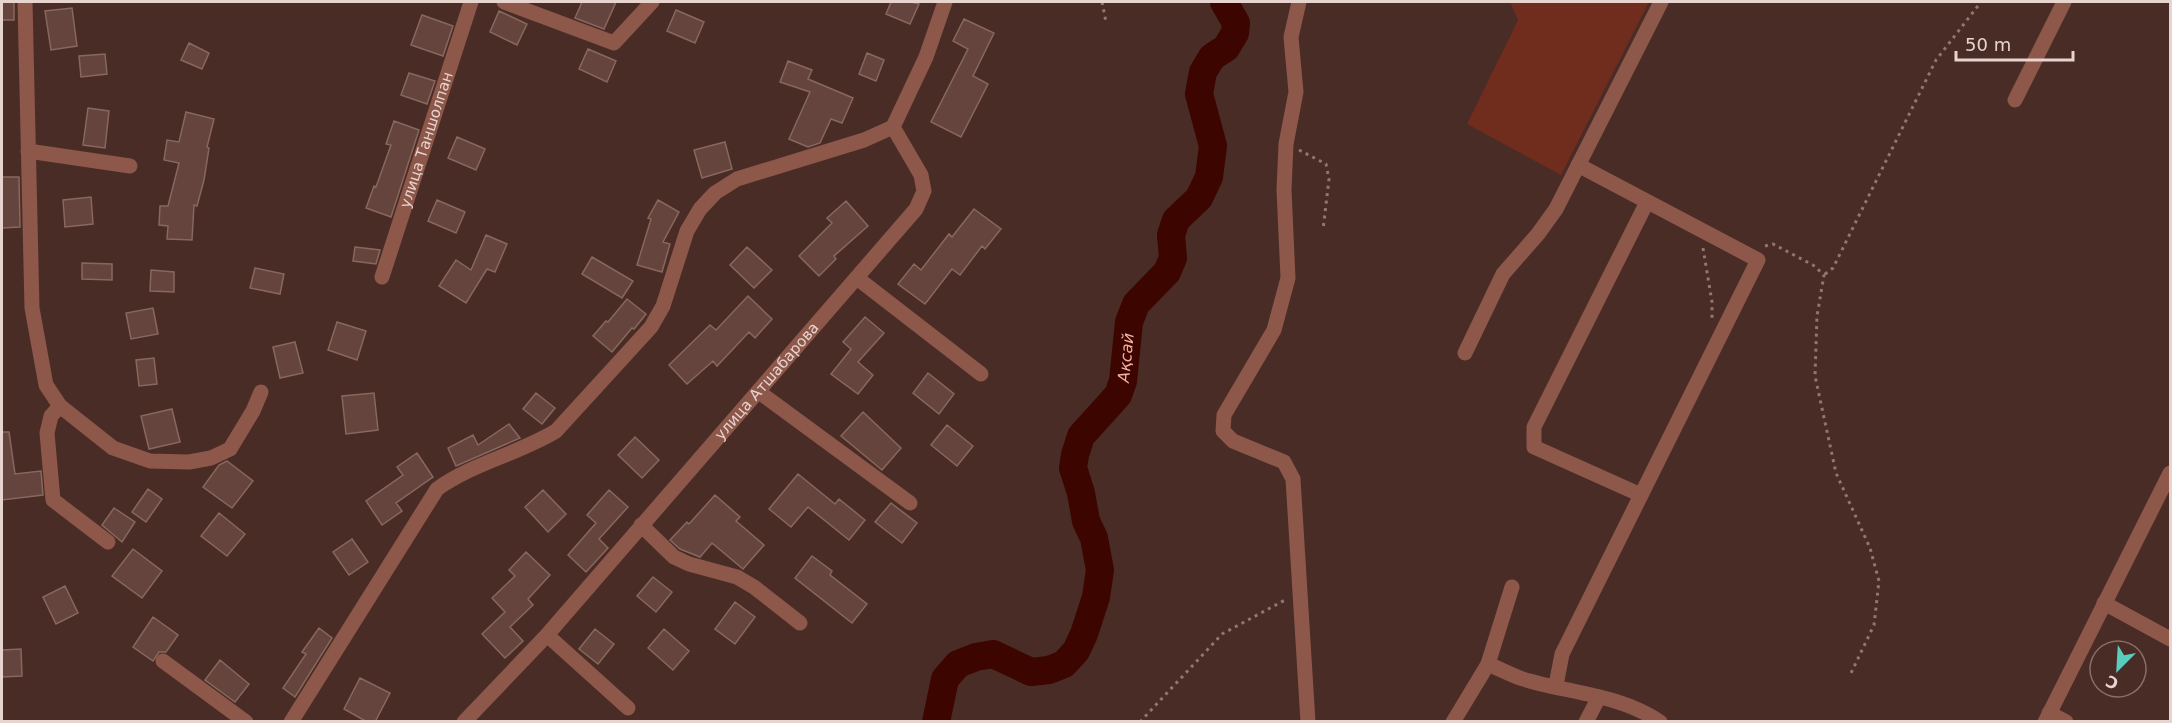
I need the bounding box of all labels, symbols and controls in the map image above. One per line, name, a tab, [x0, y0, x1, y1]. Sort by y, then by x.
scale bar	[1956, 24, 2073, 62]
text: 50 m	[1965, 34, 2011, 55]
street label: улица Таншолпан	[396, 70, 457, 210]
street label: улица Атшабарова	[711, 319, 823, 444]
water label: Ақсай	[1113, 332, 1137, 384]
north arrow	[2088, 639, 2148, 699]
text: С	[2103, 671, 2121, 693]

